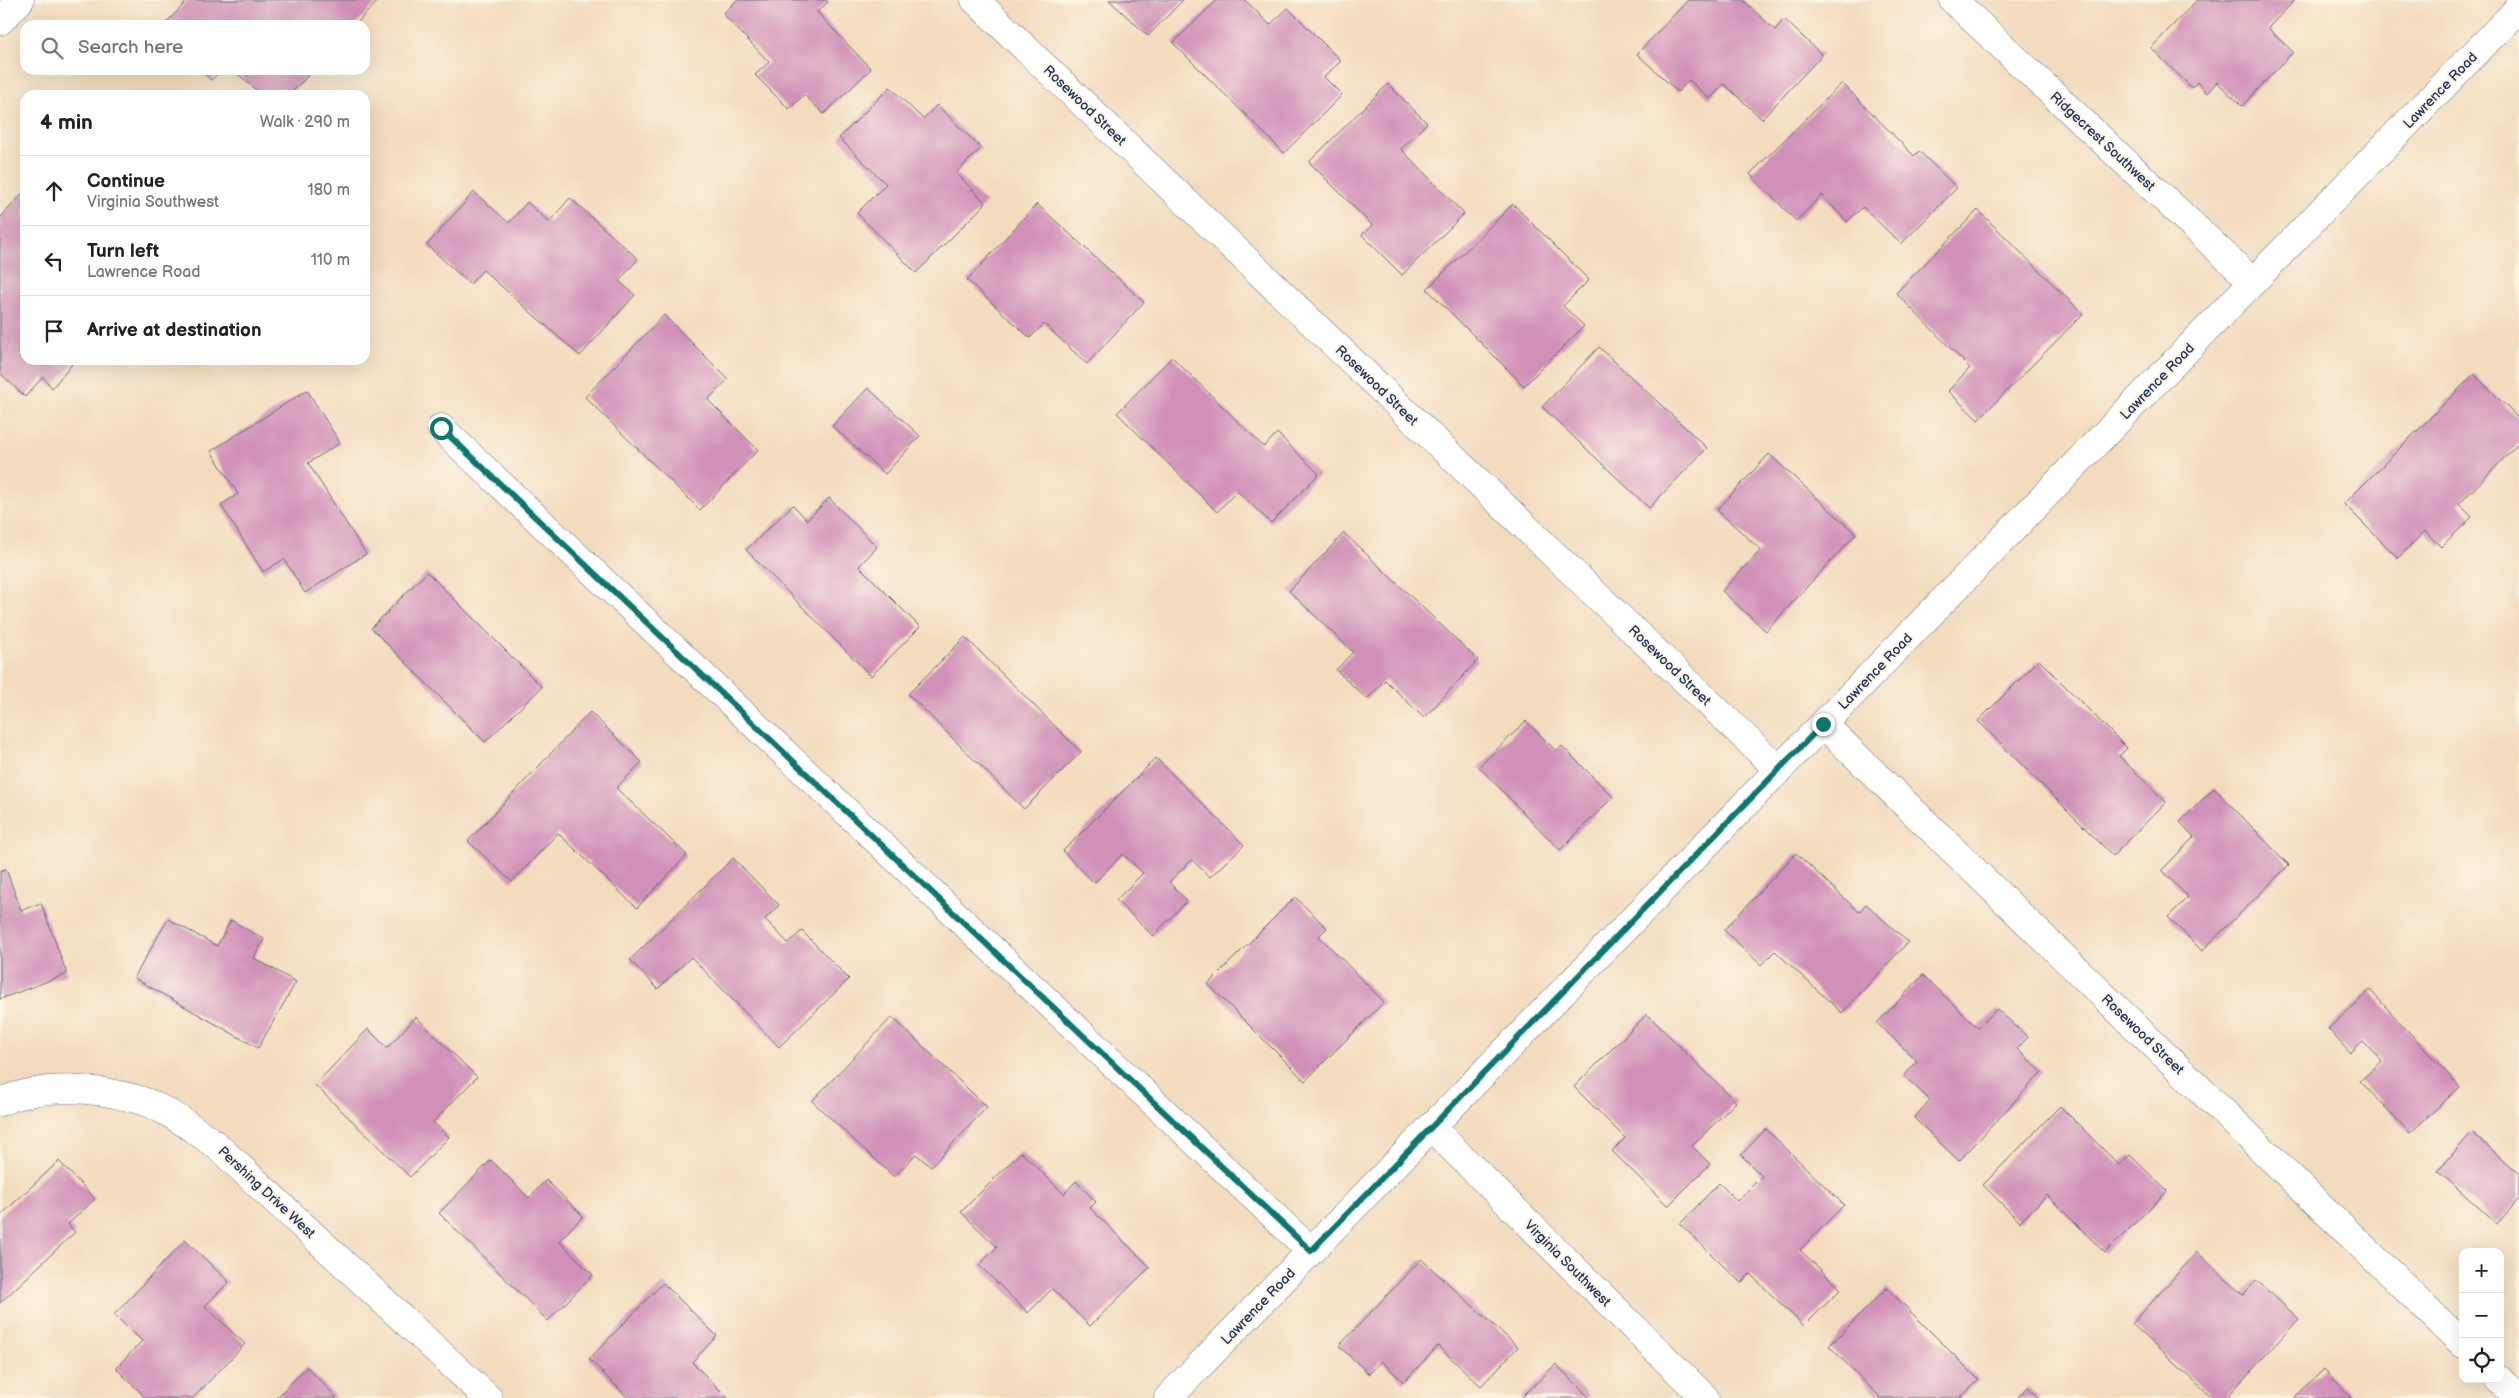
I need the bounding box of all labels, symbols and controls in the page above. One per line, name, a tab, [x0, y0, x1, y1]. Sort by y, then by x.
search box	[20, 20, 370, 75]
icon: search	[38, 34, 66, 62]
text: Search here	[78, 36, 183, 59]
street label: Lawrence Road	[2400, 49, 2481, 132]
street label: Rosewood Street	[1040, 62, 1130, 150]
street label: Ridgecrest Southwest	[2046, 88, 2159, 195]
text: 4 min	[40, 110, 93, 135]
text: Walk · 290 m	[260, 113, 350, 132]
text: Continue	[87, 170, 165, 193]
icon: ahead	[40, 177, 68, 205]
text: 180 m	[308, 181, 350, 200]
text: Virginia Southwest	[87, 193, 219, 212]
text: Turn left	[87, 240, 159, 263]
icon: left	[40, 247, 68, 275]
text: 110 m	[311, 251, 350, 270]
text: Lawrence Road	[87, 263, 201, 282]
icon: arrive	[40, 317, 68, 345]
text: Arrive at destination	[87, 319, 262, 342]
street label: Lawrence Road	[2117, 340, 2198, 423]
street label: Rosewood Street	[1332, 342, 1422, 430]
route start	[430, 417, 453, 440]
street label: Rosewood Street	[1625, 622, 1715, 710]
street label: Lawrence Road	[1835, 630, 1916, 713]
route end	[1812, 713, 1835, 736]
street label: Rosewood Street	[2098, 991, 2188, 1079]
street label: Pershing Drive West	[214, 1143, 319, 1242]
street label: Virginia Southwest	[1521, 1217, 1615, 1311]
map controls	[2459, 1248, 2504, 1383]
button: +	[2459, 1248, 2504, 1293]
street label: Lawrence Road	[1218, 1265, 1299, 1348]
button: −	[2459, 1293, 2504, 1338]
button: locate	[2459, 1338, 2504, 1383]

